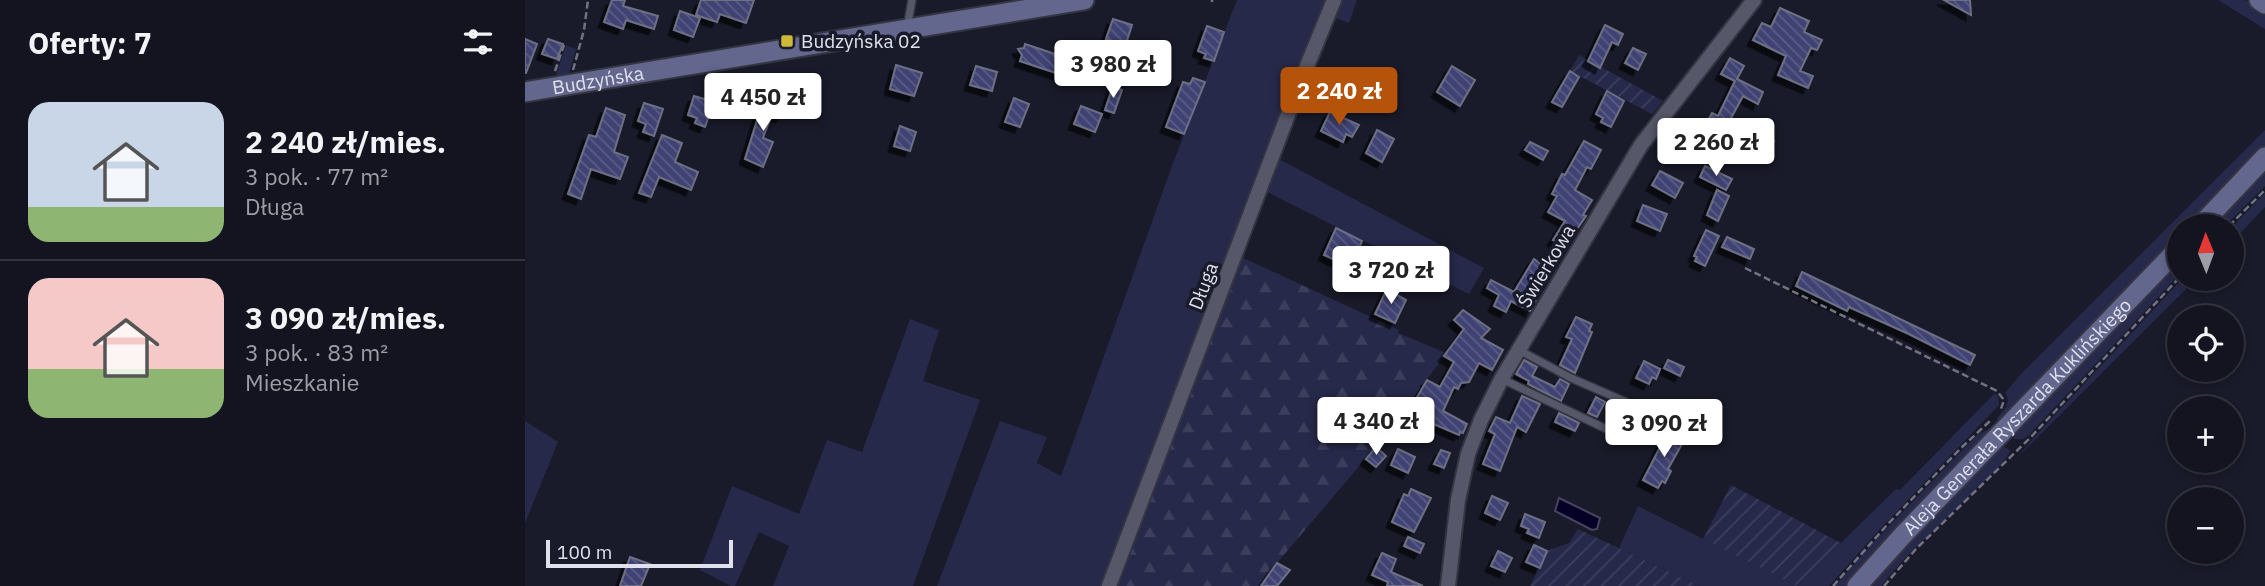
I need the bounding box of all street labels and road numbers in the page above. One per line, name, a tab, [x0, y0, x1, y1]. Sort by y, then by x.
street label: Budzyńska	[550, 61, 646, 99]
street label: Świerkowa	[1512, 220, 1580, 312]
street label: Długa	[1183, 259, 1223, 313]
street label: Aleja Generała Ryszarda Kuklińskiego	[1897, 293, 2136, 540]

